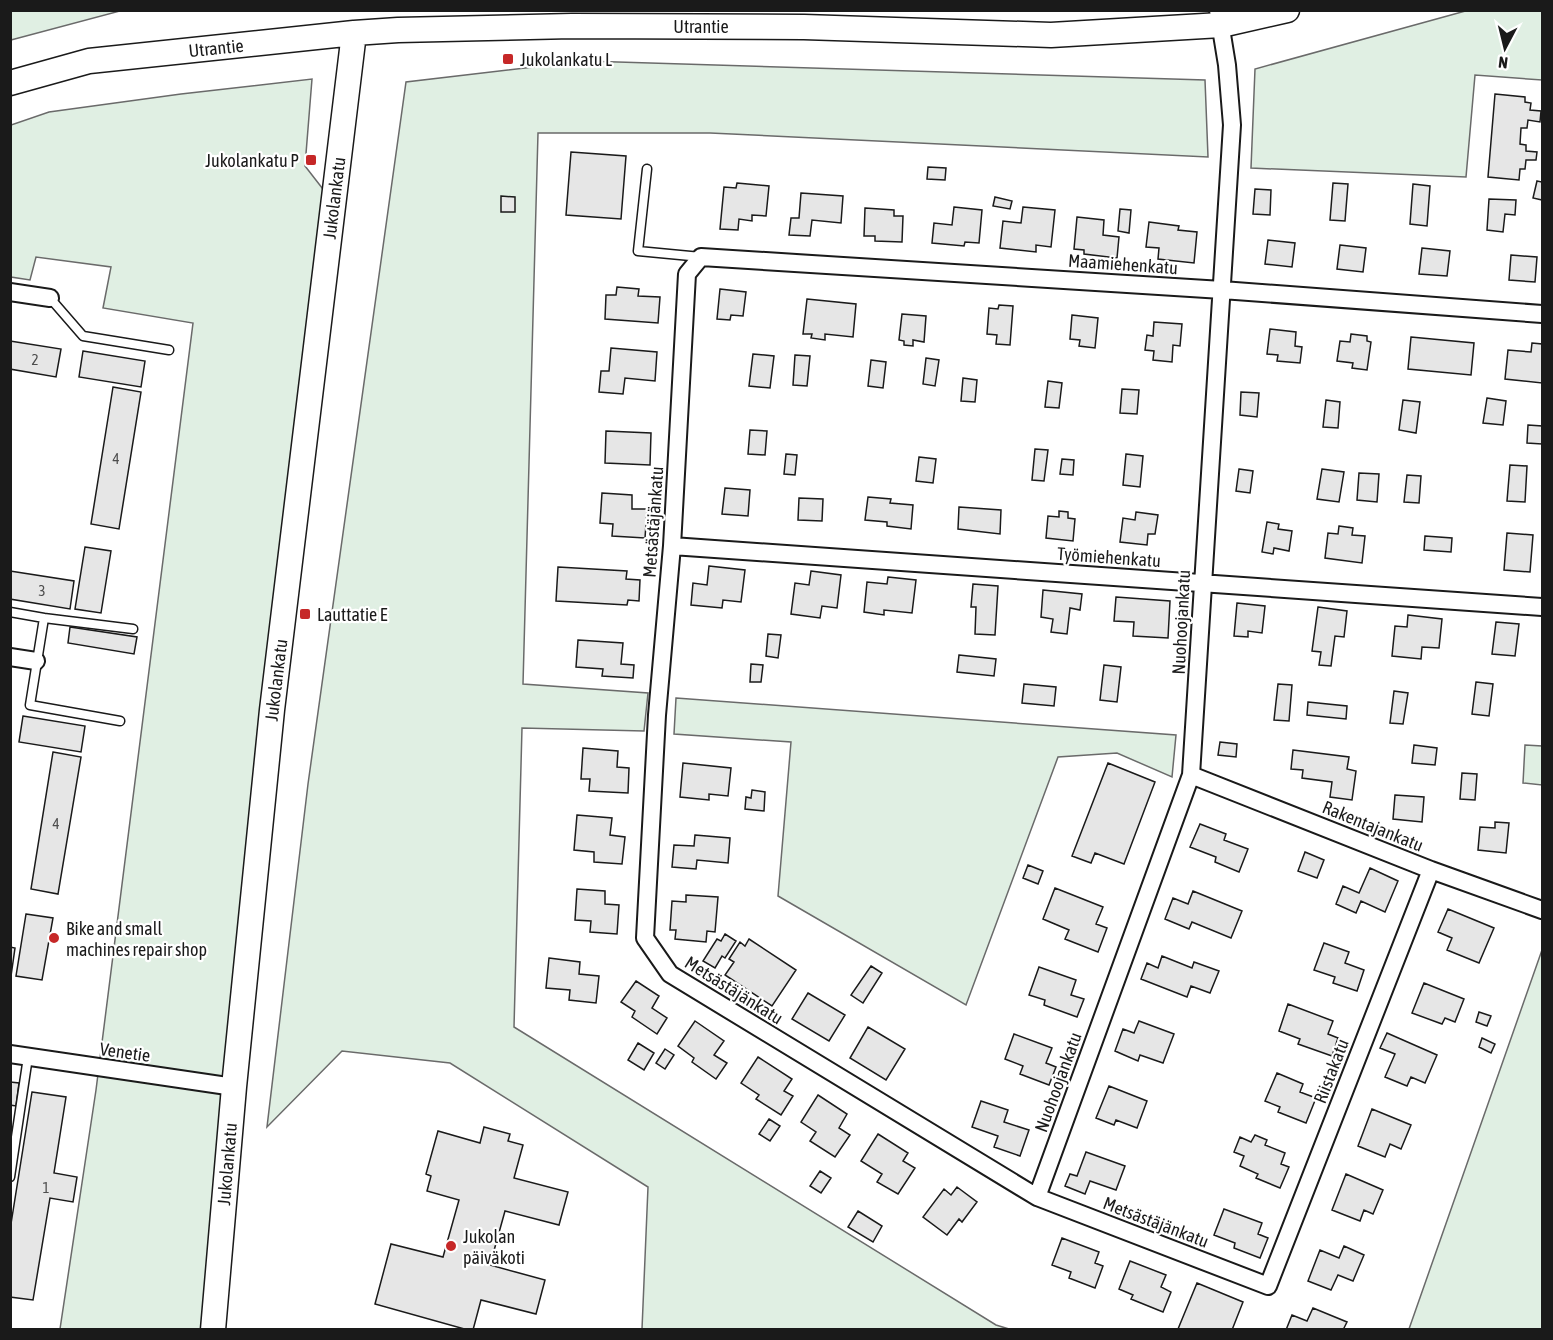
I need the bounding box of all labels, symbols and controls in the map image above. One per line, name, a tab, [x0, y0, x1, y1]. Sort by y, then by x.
street label: Utrantie	[673, 16, 729, 37]
north arrow	[1475, 18, 1535, 78]
street label: Utrantie	[187, 35, 245, 61]
place label: Jukolankatu L	[520, 49, 612, 70]
marker: Jukolankatu L	[501, 52, 515, 66]
text: N	[1497, 53, 1509, 72]
place label: Jukolankatu P	[205, 150, 299, 171]
marker: Jukolankatu P	[304, 153, 318, 167]
street label: Jukolankatu	[319, 156, 349, 240]
street label: Maamiehenkatu	[1067, 250, 1179, 278]
house number: 2	[31, 351, 39, 368]
house number: 4	[112, 450, 120, 467]
street label: Metsästäjänkatu	[639, 466, 667, 578]
street label: Työmiehenkatu	[1056, 543, 1162, 571]
street label: Nuohoojankatu	[1168, 569, 1194, 675]
house number: 3	[38, 582, 46, 599]
place label: Lauttatie E	[317, 604, 388, 625]
marker: Lauttatie E	[298, 607, 312, 621]
street label: Jukolankatu	[261, 638, 291, 722]
street label: Rakentajankatu	[1320, 796, 1426, 856]
house number: 4	[52, 815, 60, 832]
place label: Bike and small machines repair shop	[66, 918, 207, 960]
marker: Bike and small machines repair shop	[47, 931, 61, 945]
street label: Metsästäjänkatu	[681, 952, 787, 1028]
street label: Nuohoojankatu	[1030, 1029, 1086, 1135]
street label: Riistakatu	[1309, 1036, 1353, 1106]
street label: Venetie	[98, 1038, 152, 1066]
street label: Jukolankatu	[213, 1122, 241, 1206]
house number: 1	[42, 1179, 50, 1196]
street label: Metsästäjänkatu	[1100, 1192, 1212, 1252]
place label: Jukolan päiväkoti	[463, 1226, 525, 1268]
marker: Jukolan päiväkoti	[444, 1239, 458, 1253]

